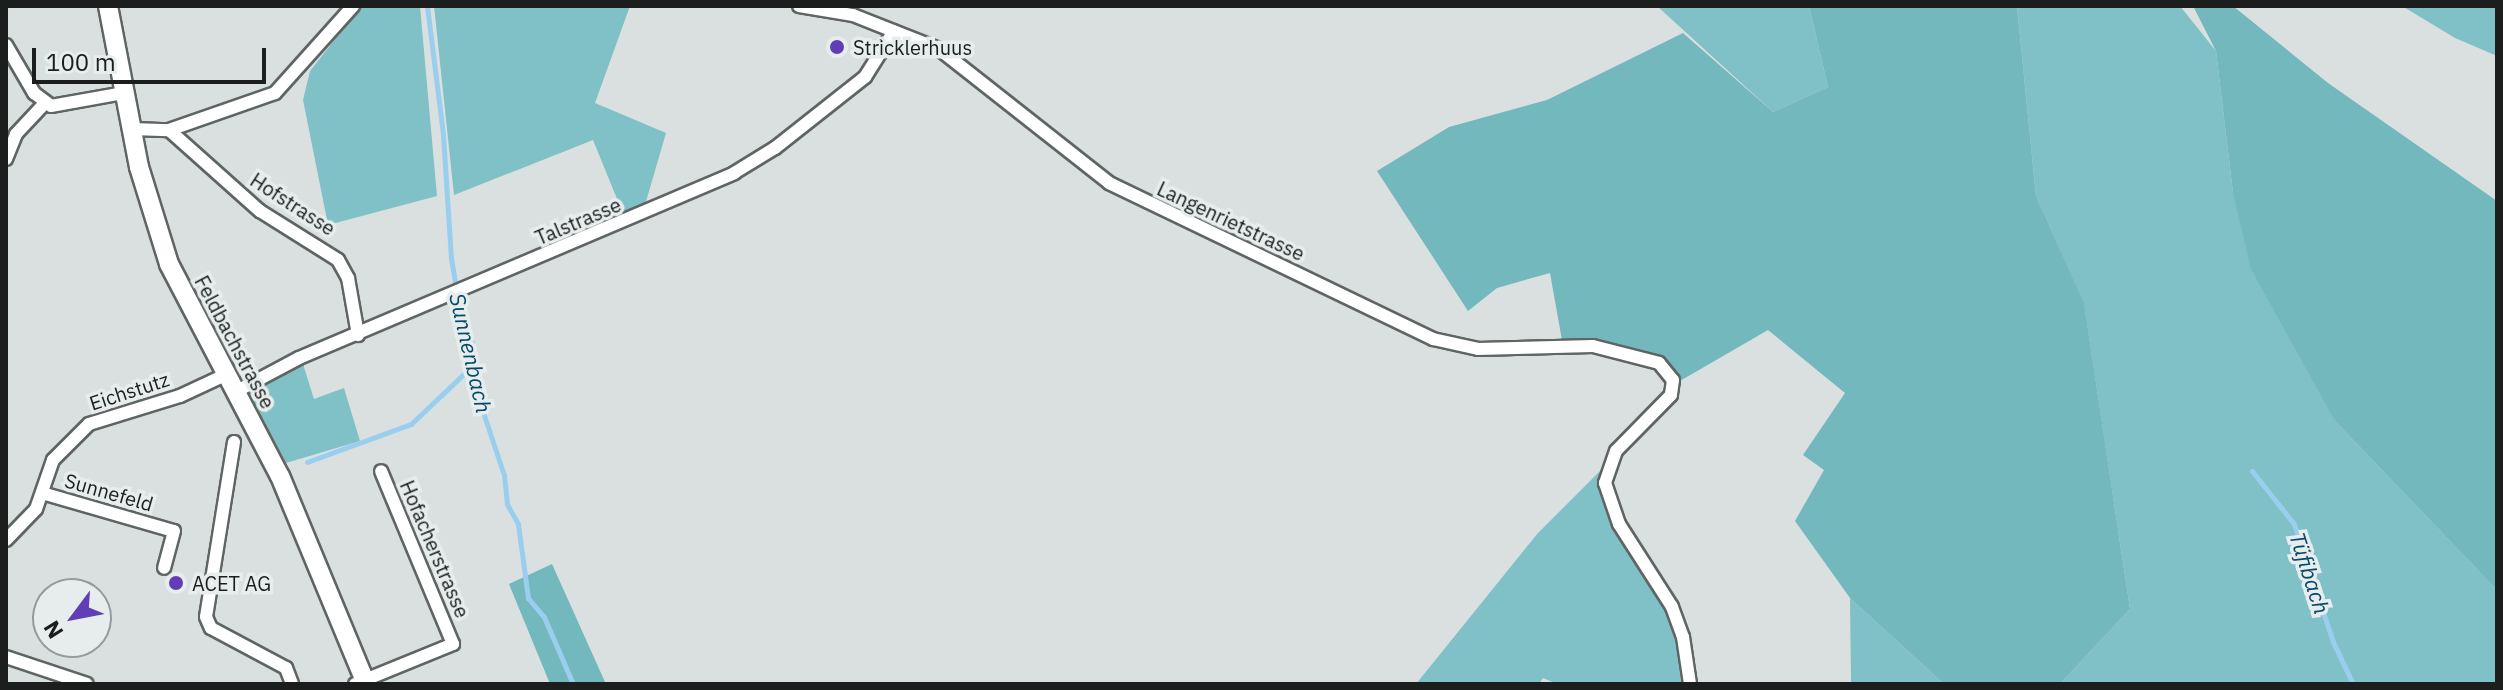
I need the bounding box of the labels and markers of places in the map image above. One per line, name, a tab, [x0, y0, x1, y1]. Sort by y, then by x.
place label: Stricklerhuus	[853, 35, 972, 59]
marker: Stricklerhuus	[828, 38, 846, 56]
place label: ACET AG	[192, 571, 271, 595]
marker: ACET AG	[167, 574, 185, 592]

